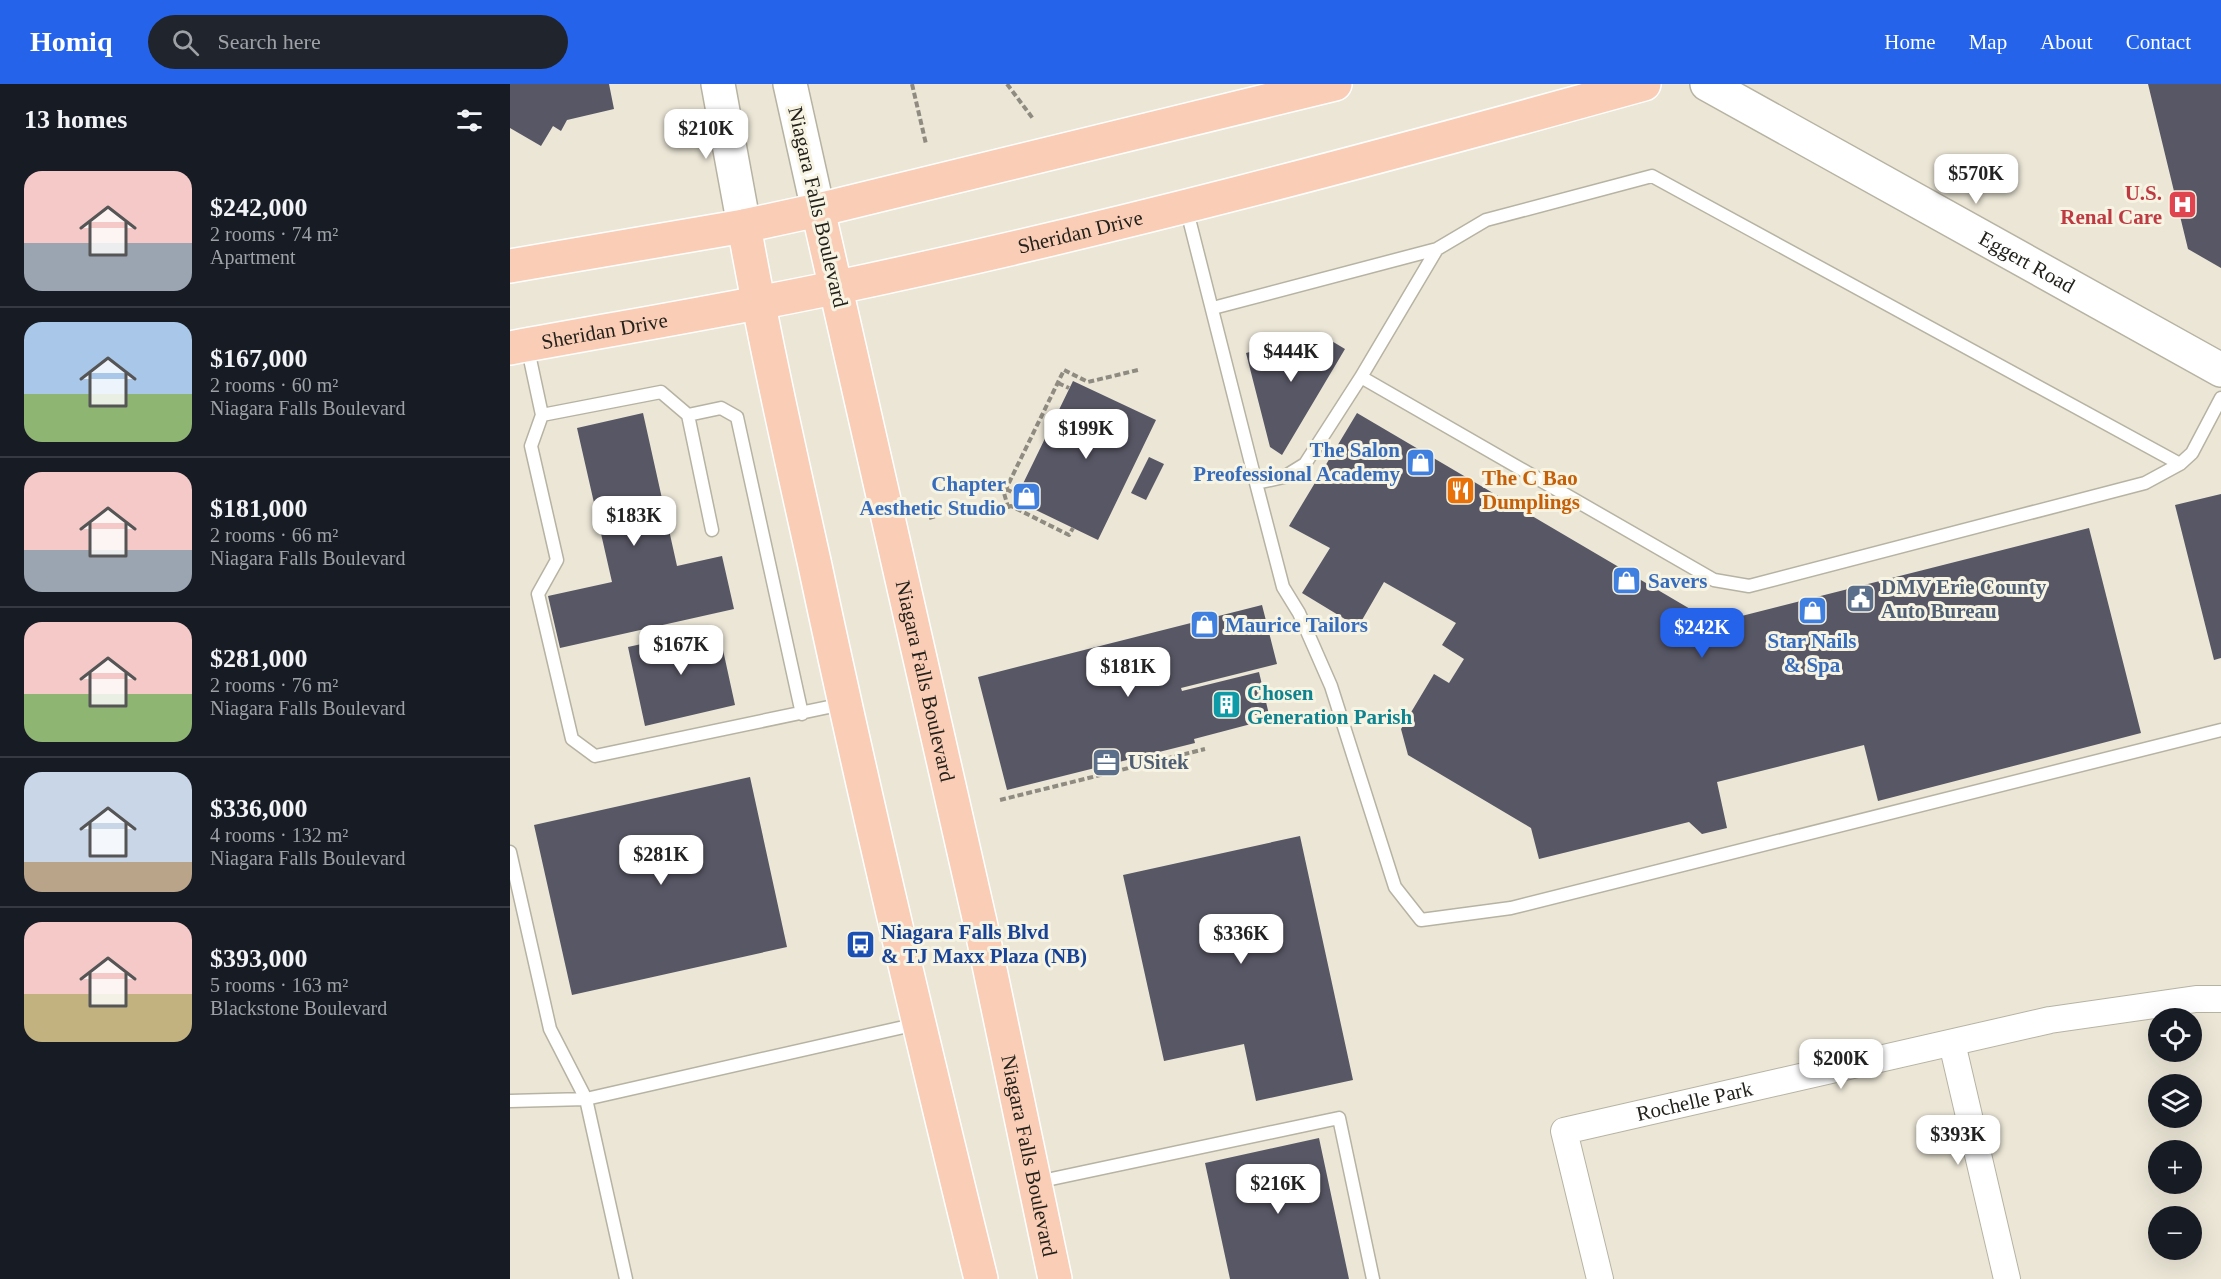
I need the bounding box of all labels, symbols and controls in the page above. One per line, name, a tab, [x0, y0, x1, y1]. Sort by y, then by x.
search box	[148, 15, 568, 69]
text: Homiq	[30, 26, 112, 57]
icon: search	[169, 26, 202, 59]
text: Search here	[217, 29, 321, 54]
text: Home	[1884, 30, 1936, 54]
text: Map	[1969, 30, 2007, 54]
text: About	[2040, 30, 2093, 54]
text: Contact	[2126, 30, 2191, 54]
icon: filters	[453, 104, 486, 137]
street label: Niagara Falls Boulevard	[783, 104, 853, 310]
text: 13 homes	[24, 105, 127, 134]
pin: $210K	[664, 109, 748, 160]
text: $210K	[678, 117, 734, 139]
pin: $570K	[1934, 154, 2018, 205]
text: $570K	[1948, 162, 2004, 184]
place label: U.S. Renal Care	[2060, 181, 2162, 229]
hospital icon: U.S. Renal Care	[2167, 189, 2199, 221]
text: $242,000	[210, 193, 308, 222]
icon: home	[72, 195, 144, 267]
street label: Sheridan Drive	[1015, 205, 1145, 259]
text: 2 rooms · 74 m²	[210, 223, 338, 245]
street label: Eggert Road	[1975, 226, 2079, 298]
text: Apartment	[210, 246, 296, 268]
street label: Sheridan Drive	[539, 308, 669, 354]
pin: $444K	[1249, 332, 1333, 383]
text: $444K	[1263, 340, 1319, 362]
text: $167,000	[210, 344, 308, 373]
icon: home	[72, 346, 144, 418]
text: 2 rooms · 60 m²	[210, 374, 338, 396]
text: Niagara Falls Boulevard	[210, 397, 406, 419]
pin: $199K	[1044, 409, 1128, 460]
text: $199K	[1058, 417, 1114, 439]
place label: The Salon Preofessional Academy	[1193, 438, 1400, 486]
shop icon: The Salon Preofessional Academy	[1405, 446, 1437, 478]
place label: The C Bao Dumplings	[1482, 466, 1580, 514]
place label: Chapter Aesthetic Studio	[860, 472, 1006, 520]
restaurant icon: The C Bao Dumplings	[1445, 474, 1477, 506]
shop icon: Chapter Aesthetic Studio	[1011, 480, 1043, 512]
text: $181,000	[210, 494, 308, 523]
icon: home	[72, 496, 144, 568]
pin: $183K	[592, 496, 676, 547]
text: $183K	[606, 504, 662, 526]
text: 2 rooms · 66 m²	[210, 524, 338, 546]
text: Niagara Falls Boulevard	[210, 547, 406, 569]
shop icon: Savers	[1611, 565, 1643, 597]
place label: Savers	[1648, 569, 1708, 593]
place label: DMV Erie County Auto Bureau	[1881, 575, 2047, 623]
street label: Niagara Falls Boulevard	[891, 578, 960, 784]
public building icon: DMV Erie County Auto Bureau	[1844, 583, 1876, 615]
shop icon: Star Nails & Spa	[1796, 594, 1828, 626]
pin: $242K	[1660, 608, 1744, 659]
shop icon: Maurice Tailors	[1188, 609, 1220, 641]
place label: Maurice Tailors	[1225, 613, 1368, 637]
text: $242K	[1674, 616, 1730, 638]
pin: $167K	[639, 625, 723, 676]
place label: Star Nails & Spa	[1768, 629, 1856, 677]
text: $167K	[653, 633, 709, 655]
text: $281,000	[210, 644, 308, 673]
icon: home	[72, 646, 144, 718]
pin: $181K	[1086, 647, 1170, 698]
text: $181K	[1100, 655, 1156, 677]
text: 2 rooms · 76 m²	[210, 674, 338, 696]
place label: Chosen Generation Parish	[1247, 681, 1412, 729]
building icon: Chosen Generation Parish	[1210, 689, 1242, 721]
text: Niagara Falls Boulevard	[210, 697, 406, 719]
office icon: USitek	[1091, 746, 1123, 778]
place label: USitek	[1128, 750, 1189, 774]
text: $336,000	[210, 794, 308, 823]
icon: home	[72, 796, 144, 868]
text: 4 rooms · 132 m²	[210, 824, 348, 846]
pin: $281K	[619, 835, 703, 886]
text: $281K	[633, 843, 689, 865]
text: Niagara Falls Boulevard	[210, 847, 406, 869]
pin: $336K	[1199, 914, 1283, 965]
place label: Niagara Falls Blvd & TJ Maxx Plaza (NB)	[881, 920, 1087, 968]
text: $336K	[1213, 922, 1269, 944]
bus stop icon: Niagara Falls Blvd & TJ Maxx Plaza (NB)	[844, 928, 876, 960]
text: $393,000	[210, 944, 308, 973]
icon: home	[72, 946, 144, 1018]
text: 5 rooms · 163 m²	[210, 974, 348, 996]
text: Blackstone Boulevard	[210, 997, 387, 1019]
map controls	[2148, 1008, 2202, 1260]
button: locate	[2148, 1008, 2202, 1062]
pin: $200K	[1799, 1039, 1883, 1090]
text: $200K	[1813, 1047, 1869, 1069]
street label: Niagara Falls Boulevard	[996, 1053, 1062, 1259]
button: layers	[2148, 1074, 2202, 1128]
street label: Rochelle Park	[1634, 1076, 1755, 1126]
pin: $393K	[1916, 1115, 2000, 1166]
text: $393K	[1930, 1123, 1986, 1145]
button: +	[2148, 1140, 2202, 1194]
pin: $216K	[1236, 1164, 1320, 1215]
text: $216K	[1250, 1172, 1306, 1194]
button: −	[2148, 1206, 2202, 1260]

